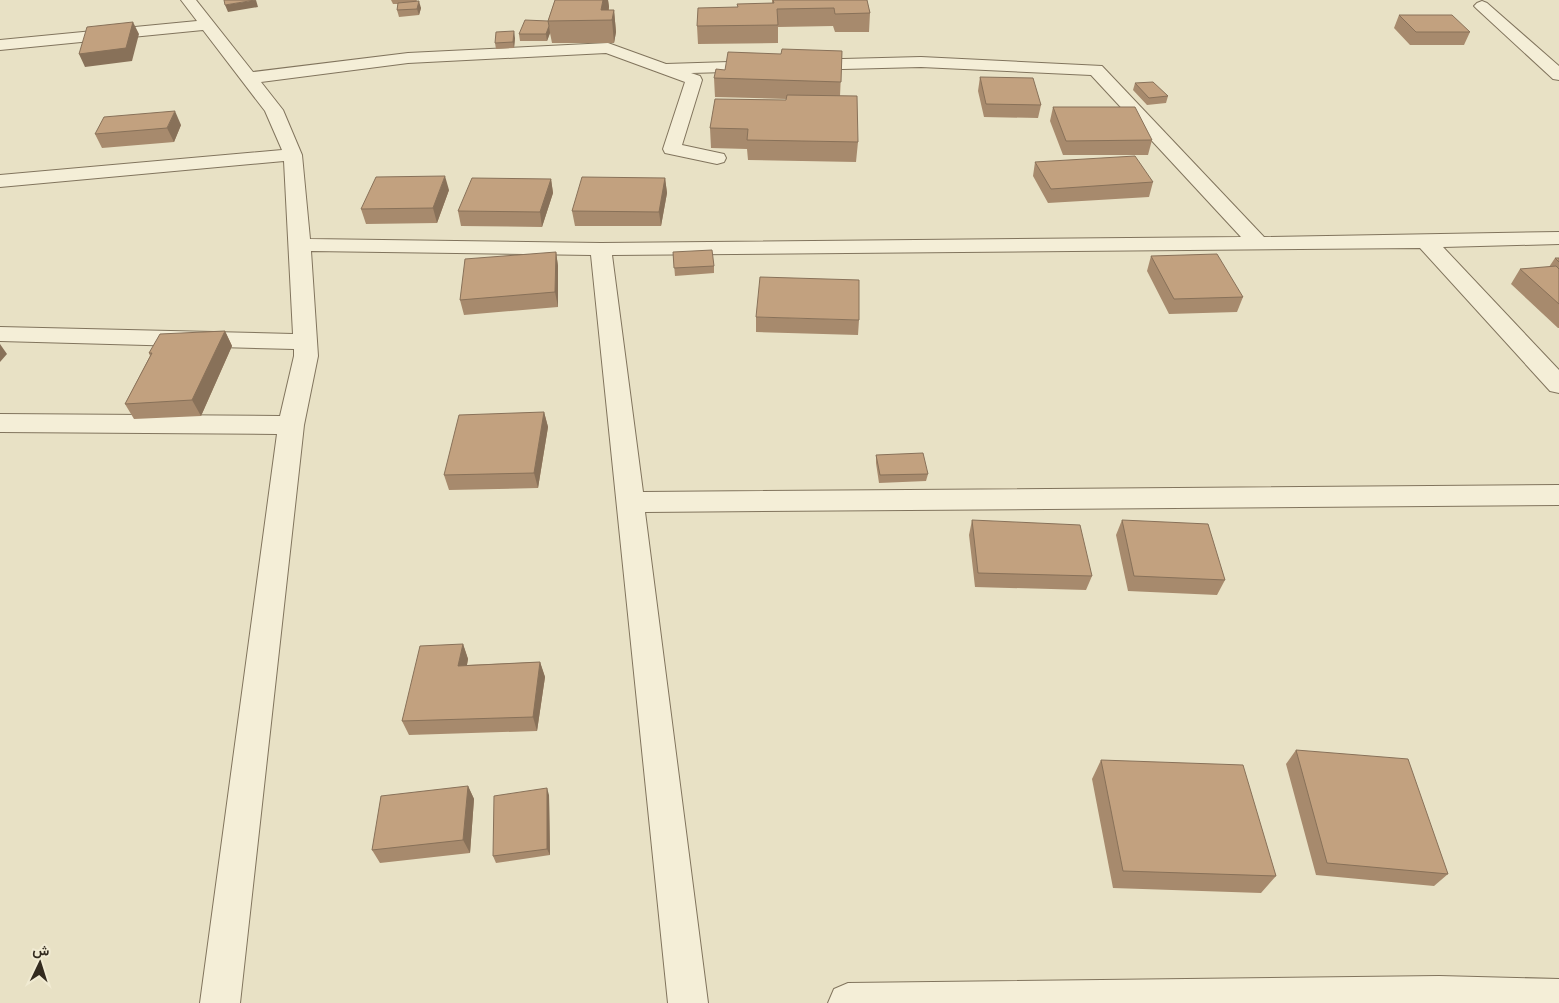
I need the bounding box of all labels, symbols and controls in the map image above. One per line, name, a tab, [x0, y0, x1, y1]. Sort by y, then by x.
north arrow	[15, 938, 65, 988]
text: ش	[32, 940, 50, 960]

